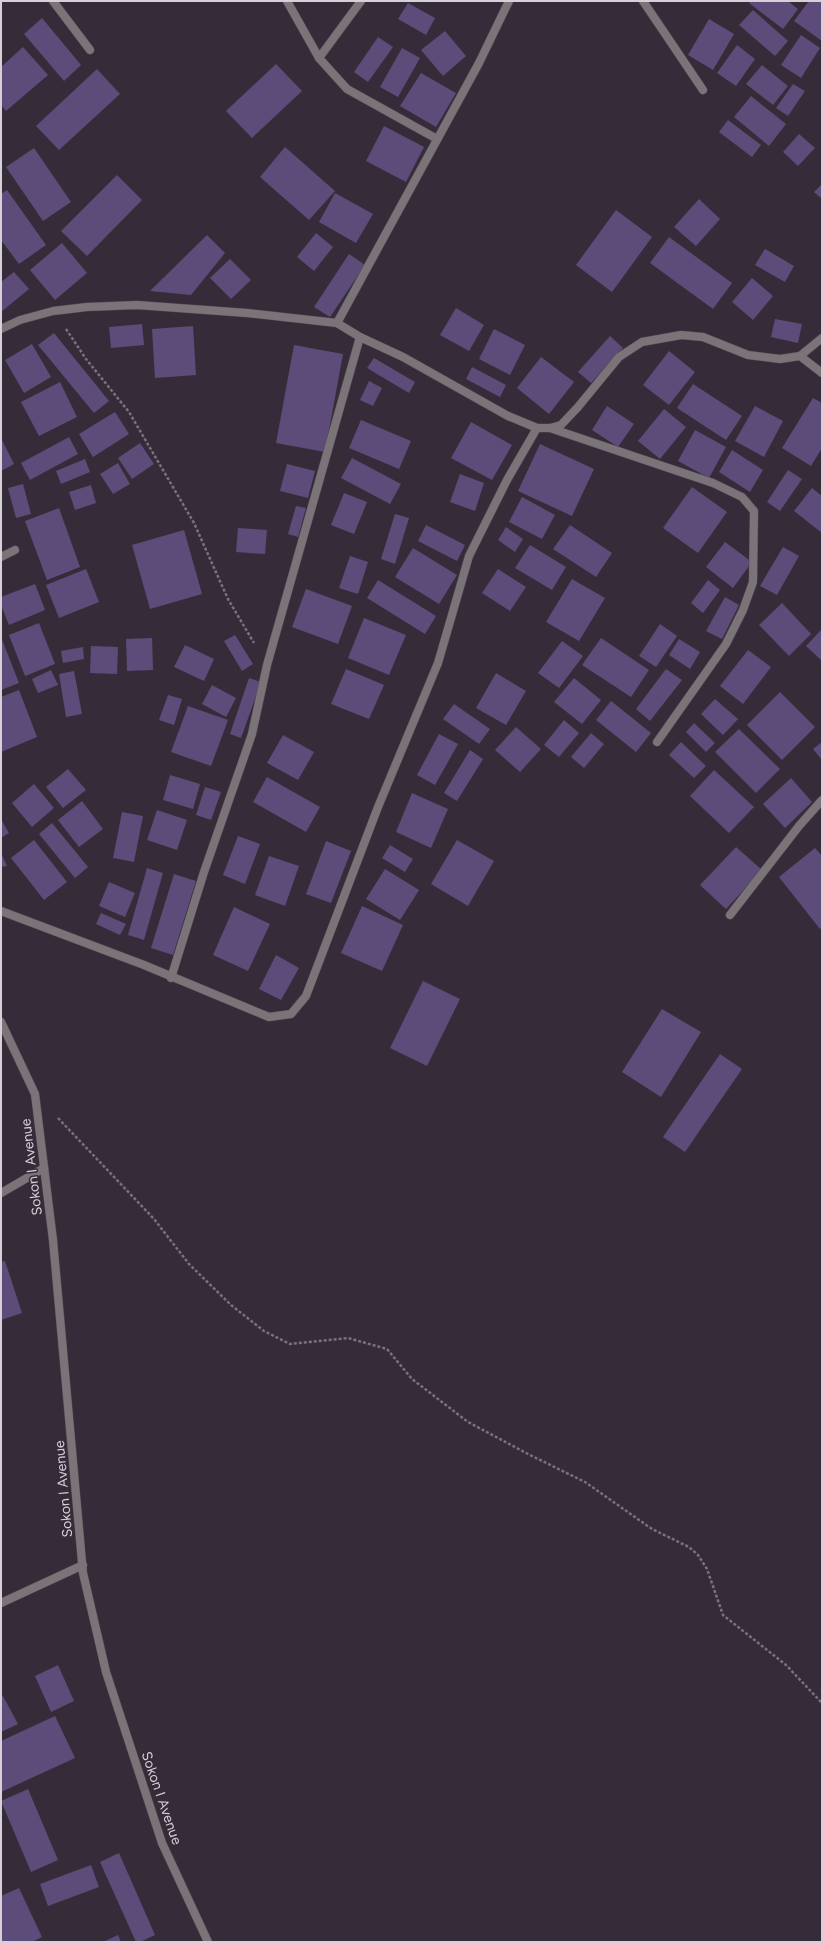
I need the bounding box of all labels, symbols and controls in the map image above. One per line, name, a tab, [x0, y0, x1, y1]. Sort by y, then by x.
street label: Sokon I Avenue	[17, 1117, 46, 1216]
street label: Sokon I Avenue	[51, 1439, 76, 1538]
street label: Sokon I Avenue	[138, 1749, 186, 1847]

